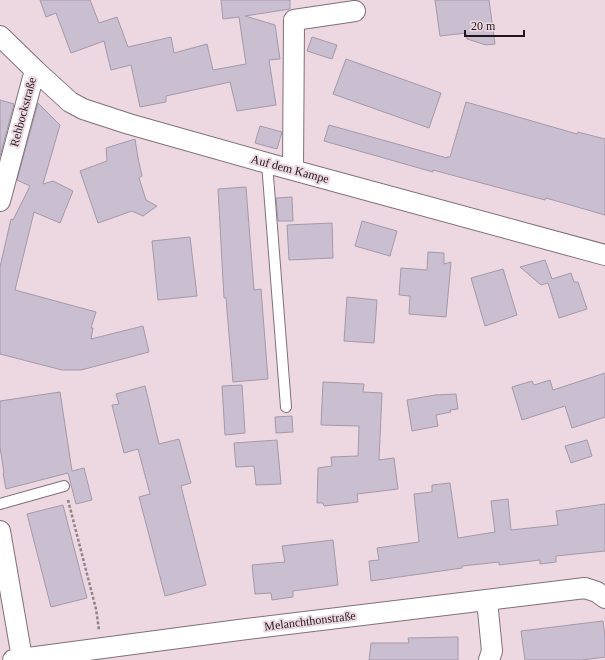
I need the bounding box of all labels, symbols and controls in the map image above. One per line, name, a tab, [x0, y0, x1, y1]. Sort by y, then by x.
scale bar	[465, 12, 524, 38]
text: 20 m	[471, 19, 496, 33]
street label: Rehbockstraße	[7, 76, 39, 148]
street label: Auf dem Kampe	[250, 152, 330, 186]
street label: Melanchthonstraße	[264, 608, 356, 634]

